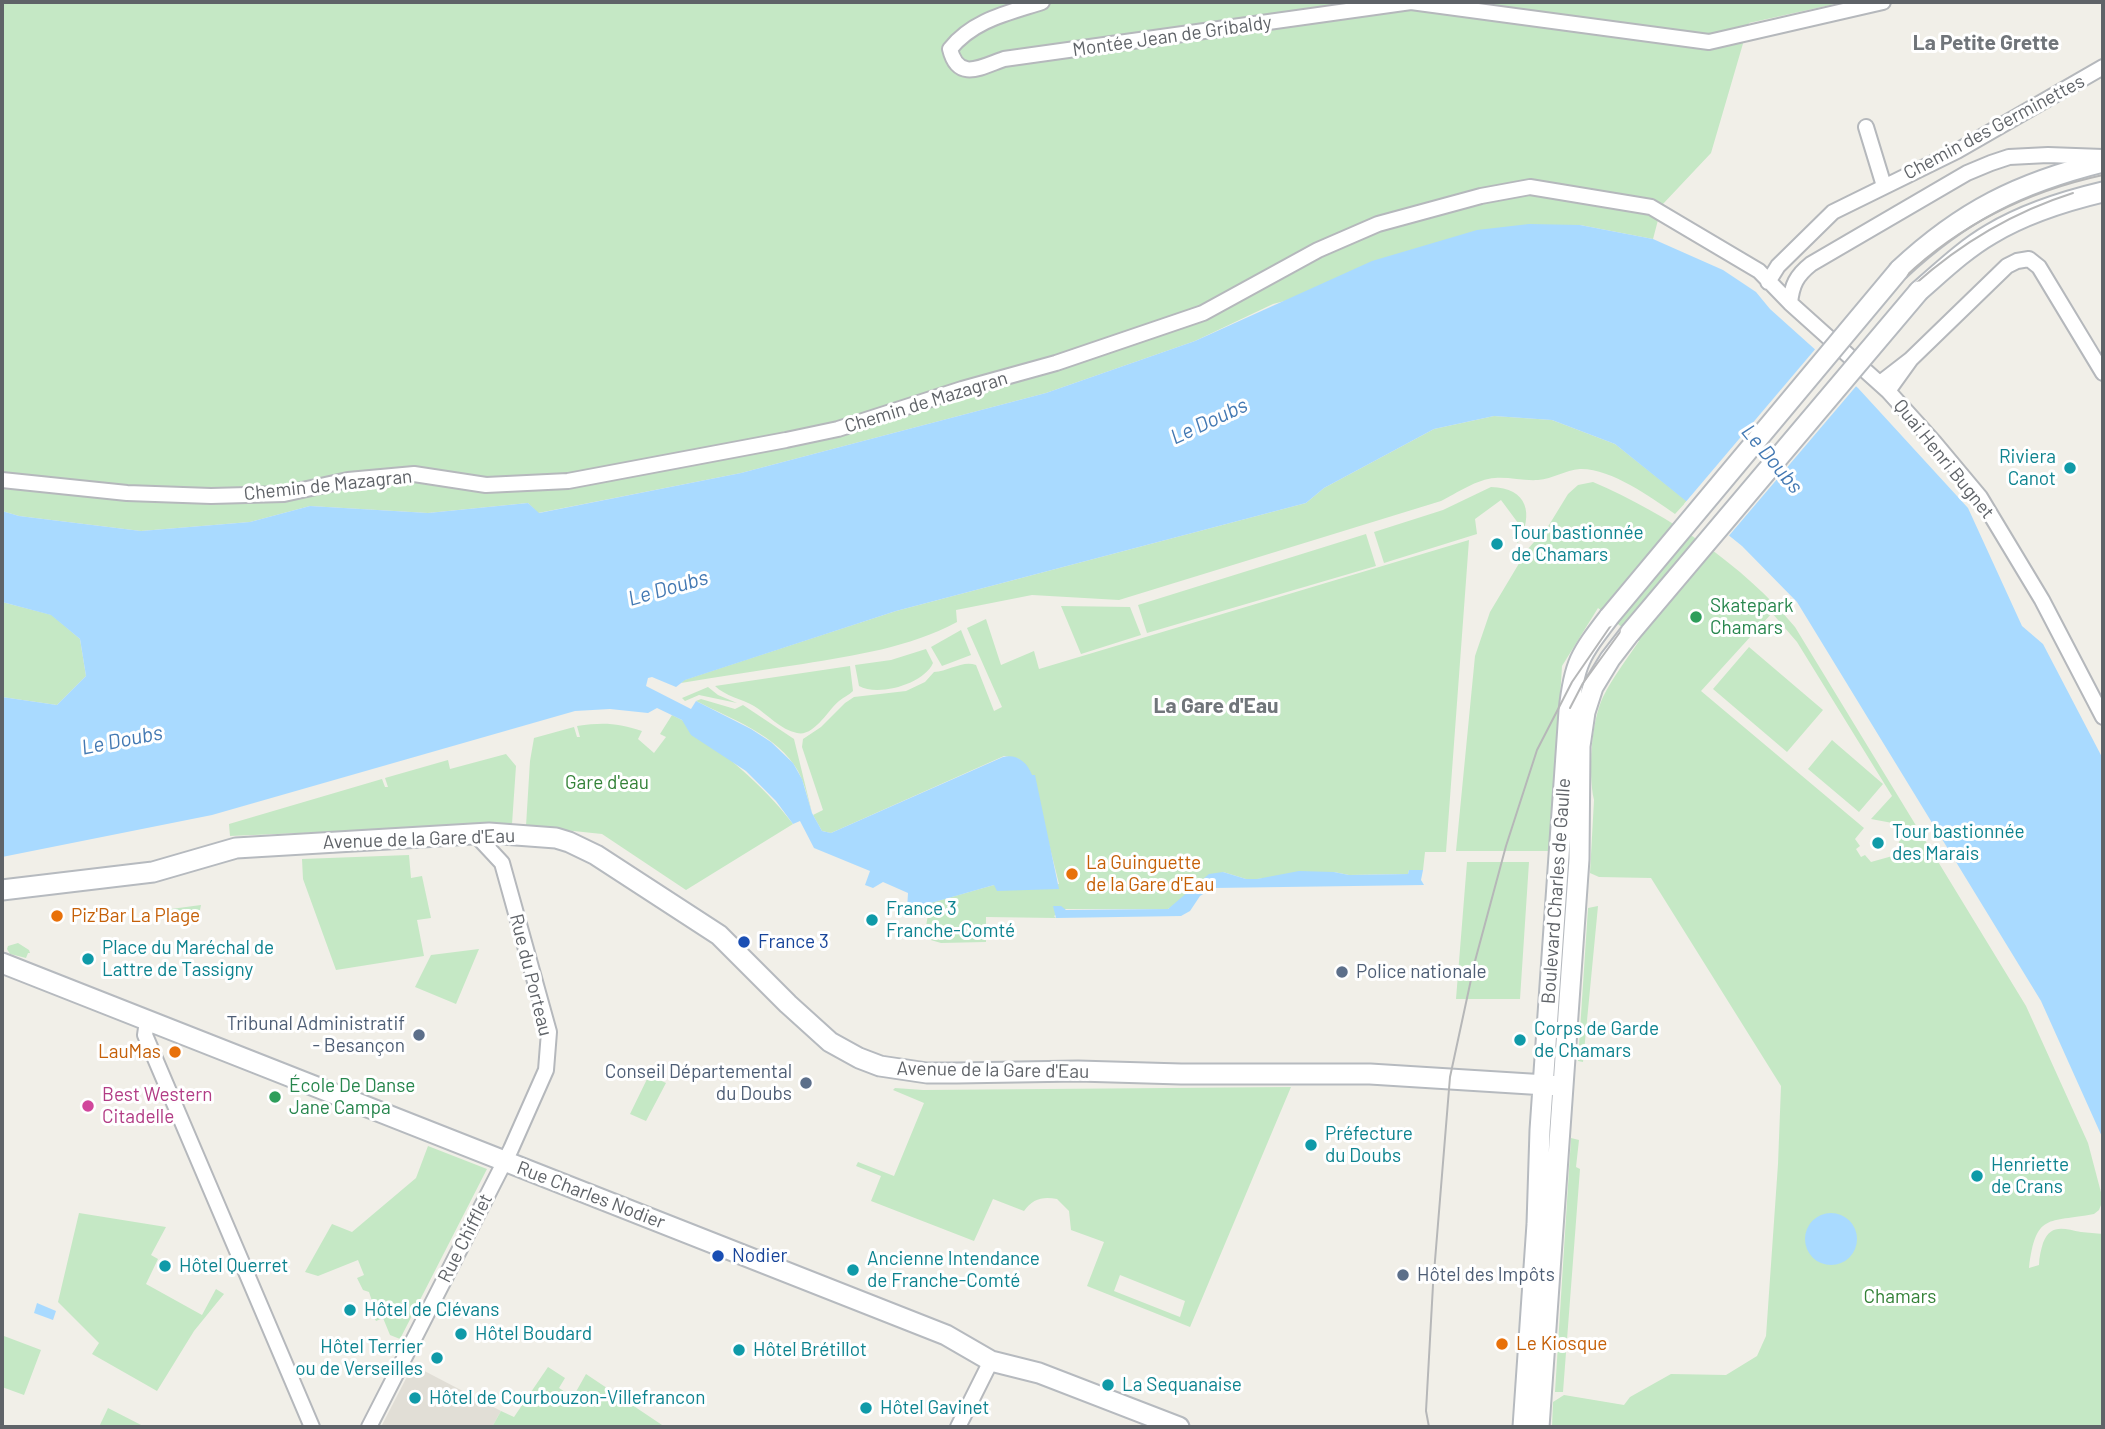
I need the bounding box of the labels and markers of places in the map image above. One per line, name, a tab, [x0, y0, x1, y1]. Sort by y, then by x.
place label: Riviera Canot	[1999, 446, 2056, 490]
marker: Riviera Canot	[2062, 460, 2078, 476]
place label: Tour bastionnée de Chamars	[1511, 522, 1644, 566]
marker: Tour bastionnée de Chamars	[1489, 536, 1505, 552]
place label: Skatepark Chamars	[1710, 595, 1793, 639]
marker: Skatepark Chamars	[1688, 609, 1704, 625]
place label: Tour bastionnée des Marais	[1892, 821, 2025, 865]
marker: Tour bastionnée des Marais	[1870, 835, 1886, 851]
place label: La Guinguette de la Gare d'Eau	[1086, 852, 1214, 896]
marker: La Guinguette de la Gare d'Eau	[1064, 866, 1080, 882]
place label: France 3 Franche-Comté	[886, 898, 1015, 942]
place label: Piz'Bar La Plage	[71, 905, 200, 927]
marker: Piz'Bar La Plage	[49, 908, 65, 924]
marker: France 3 Franche-Comté	[864, 912, 880, 928]
place label: France 3	[758, 931, 829, 953]
marker: France 3	[736, 934, 752, 950]
place label: Place du Maréchal de Lattre de Tassigny	[102, 937, 274, 981]
marker: Place du Maréchal de Lattre de Tassigny	[80, 951, 96, 967]
place label: Police nationale	[1356, 961, 1487, 983]
marker: Police nationale	[1334, 964, 1350, 980]
place label: Tribunal Administratif - Besançon	[226, 1013, 405, 1057]
place label: Corps de Garde de Chamars	[1534, 1018, 1659, 1062]
marker: Tribunal Administratif - Besançon	[411, 1027, 427, 1043]
marker: Corps de Garde de Chamars	[1512, 1032, 1528, 1048]
place label: LauMas	[98, 1041, 161, 1063]
marker: LauMas	[167, 1044, 183, 1060]
place label: Conseil Départemental du Doubs	[605, 1061, 792, 1105]
place label: École De Danse Jane Campa	[289, 1075, 415, 1119]
marker: Conseil Départemental du Doubs	[798, 1075, 814, 1091]
place label: Best Western Citadelle	[102, 1084, 212, 1128]
marker: École De Danse Jane Campa	[267, 1089, 283, 1105]
marker: Best Western Citadelle	[80, 1098, 96, 1114]
place label: Préfecture du Doubs	[1325, 1123, 1413, 1167]
marker: Préfecture du Doubs	[1303, 1137, 1319, 1153]
place label: Henriette de Crans	[1991, 1154, 2069, 1198]
marker: Henriette de Crans	[1969, 1168, 1985, 1184]
place label: Nodier	[732, 1245, 787, 1267]
marker: Nodier	[710, 1248, 726, 1264]
place label: Ancienne Intendance de Franche-Comté	[867, 1248, 1040, 1292]
place label: Hôtel Querret	[179, 1255, 288, 1277]
marker: Hôtel Querret	[157, 1258, 173, 1274]
marker: Ancienne Intendance de Franche-Comté	[845, 1262, 861, 1278]
place label: Hôtel des Impôts	[1417, 1264, 1555, 1286]
marker: Hôtel des Impôts	[1395, 1267, 1411, 1283]
place label: Hôtel de Clévans	[364, 1299, 499, 1321]
marker: Hôtel de Clévans	[342, 1302, 358, 1318]
place label: Hôtel Boudard	[475, 1323, 592, 1345]
marker: Hôtel Boudard	[453, 1326, 469, 1342]
place label: Le Kiosque	[1516, 1333, 1607, 1355]
place label: Hôtel Terrier ou de Verseilles	[295, 1336, 423, 1380]
marker: Le Kiosque	[1494, 1336, 1510, 1352]
place label: Hôtel Brétillot	[753, 1339, 867, 1361]
marker: Hôtel Brétillot	[731, 1342, 747, 1358]
marker: Hôtel Terrier ou de Verseilles	[429, 1350, 445, 1366]
place label: La Sequanaise	[1122, 1374, 1242, 1396]
marker: La Sequanaise	[1100, 1377, 1116, 1393]
place label: Hôtel de Courbouzon-Villefrancon	[429, 1387, 706, 1409]
marker: Hôtel de Courbouzon-Villefrancon	[407, 1390, 423, 1406]
place label: Hôtel Gavinet	[880, 1397, 989, 1419]
marker: Hôtel Gavinet	[858, 1400, 874, 1416]

